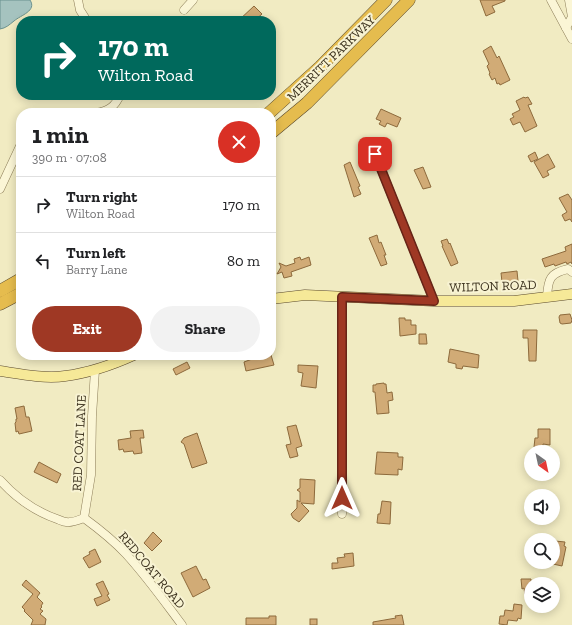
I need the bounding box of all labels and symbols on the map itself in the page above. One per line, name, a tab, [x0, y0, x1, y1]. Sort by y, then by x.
street label: MERRITT PARKWAY	[284, 12, 378, 104]
pin	[358, 137, 392, 171]
street label: WILTON ROAD	[449, 277, 537, 295]
street label: RED COAT LANE	[69, 394, 89, 492]
north arrow	[524, 445, 560, 481]
position arrow	[321, 477, 363, 519]
street label: REDCOAT ROAD	[116, 529, 188, 611]

